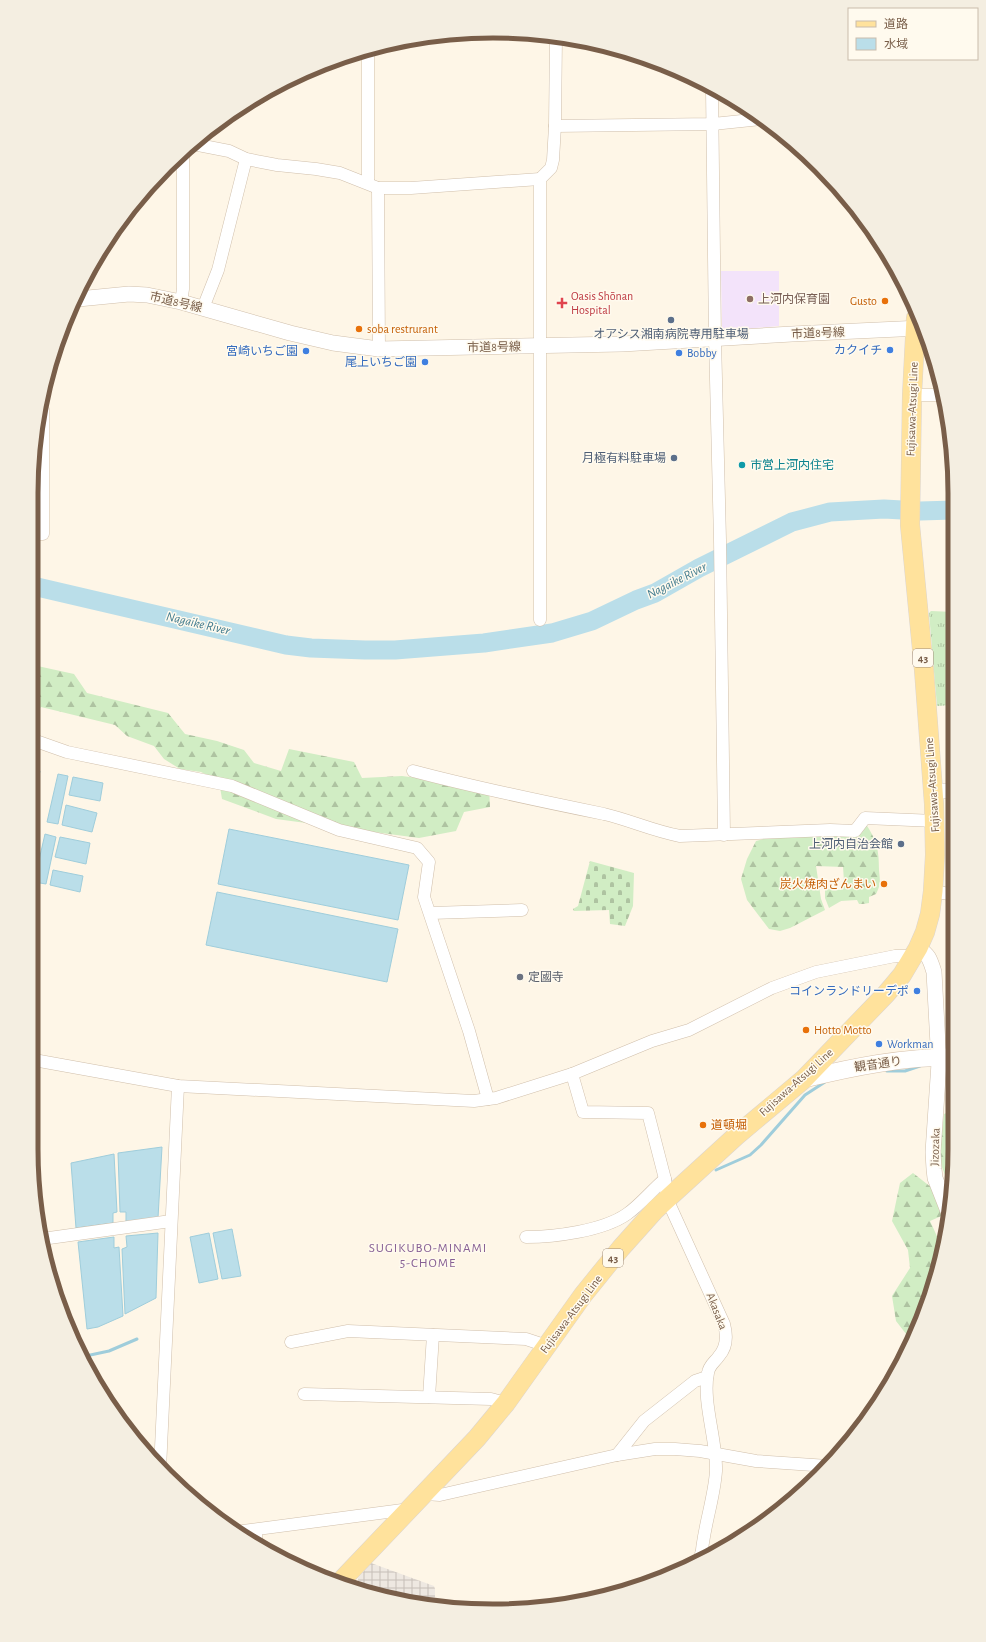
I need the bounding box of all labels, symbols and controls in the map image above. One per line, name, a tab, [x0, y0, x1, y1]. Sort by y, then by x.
legend	[848, 8, 978, 60]
text: 道路	[884, 17, 908, 30]
text: 水域	[884, 38, 908, 50]
street label: 市道8号線	[148, 289, 204, 314]
place label: Oasis Shōnan Hospital	[571, 290, 633, 316]
place label: 上河内保育園	[758, 292, 830, 305]
marker: 上河内保育園	[745, 294, 755, 304]
place label: Gusto	[850, 295, 877, 307]
marker: Gusto	[880, 296, 890, 306]
marker: Oasis Shōnan Hospital	[556, 297, 568, 309]
marker: オアシス湘南病院専用駐車場	[666, 315, 676, 325]
place label: soba restrurant	[367, 323, 438, 335]
marker: soba restrurant	[354, 324, 364, 334]
street label: 市道8号線	[791, 325, 845, 340]
place label: オアシス湘南病院専用駐車場	[593, 327, 749, 340]
street label: 市道8号線	[467, 340, 521, 353]
place label: 宮崎いちご園	[226, 344, 298, 357]
place label: カクイチ	[834, 344, 882, 356]
marker: カクイチ	[885, 345, 895, 355]
marker: 宮崎いちご園	[301, 346, 311, 356]
place label: Bobby	[687, 347, 717, 360]
marker: Bobby	[674, 348, 684, 358]
place label: 尾上いちご園	[345, 355, 417, 368]
marker: 尾上いちご園	[420, 357, 430, 367]
street label: Fujisawa-Atsugi Line	[904, 361, 921, 457]
place label: 月極有料駐車場	[582, 451, 666, 464]
marker: 月極有料駐車場	[669, 453, 679, 463]
place label: 市営上河内住宅	[750, 458, 834, 471]
marker: 市営上河内住宅	[737, 460, 747, 470]
water label: Nagaike River	[645, 560, 710, 602]
water label: Nagaike River	[165, 610, 232, 638]
road number: 43	[913, 649, 933, 667]
street label: Fujisawa-Atsugi Line	[923, 737, 942, 833]
place label: 上河内自治会館	[809, 837, 893, 850]
marker: 上河内自治会館	[896, 839, 906, 849]
place label: 炭火焼肉ざんまい	[780, 877, 876, 890]
marker: 炭火焼肉ざんまい	[879, 879, 889, 889]
place label: 定國寺	[528, 971, 564, 983]
marker: 定國寺	[515, 972, 525, 982]
place label: コインランドリーデポ	[789, 984, 909, 997]
marker: コインランドリーデポ	[912, 986, 922, 996]
place label: Hotto Motto	[814, 1024, 872, 1036]
marker: Hotto Motto	[801, 1025, 811, 1035]
place label: Workman	[887, 1038, 934, 1050]
marker: Workman	[874, 1039, 884, 1049]
street label: Fujisawa-Atsugi Line	[757, 1046, 836, 1119]
street label: 観音通り	[853, 1054, 903, 1073]
place label: 道頓堀	[711, 1118, 747, 1131]
marker: 道頓堀	[698, 1120, 708, 1130]
street label: Jizozaka	[928, 1127, 942, 1166]
district label: SUGIKUBO-MINAMI 5-CHOME	[369, 1242, 487, 1270]
road number: 43	[603, 1249, 623, 1267]
street label: Fujisawa-Atsugi Line	[538, 1273, 605, 1356]
street label: Akasaka	[705, 1291, 730, 1332]

